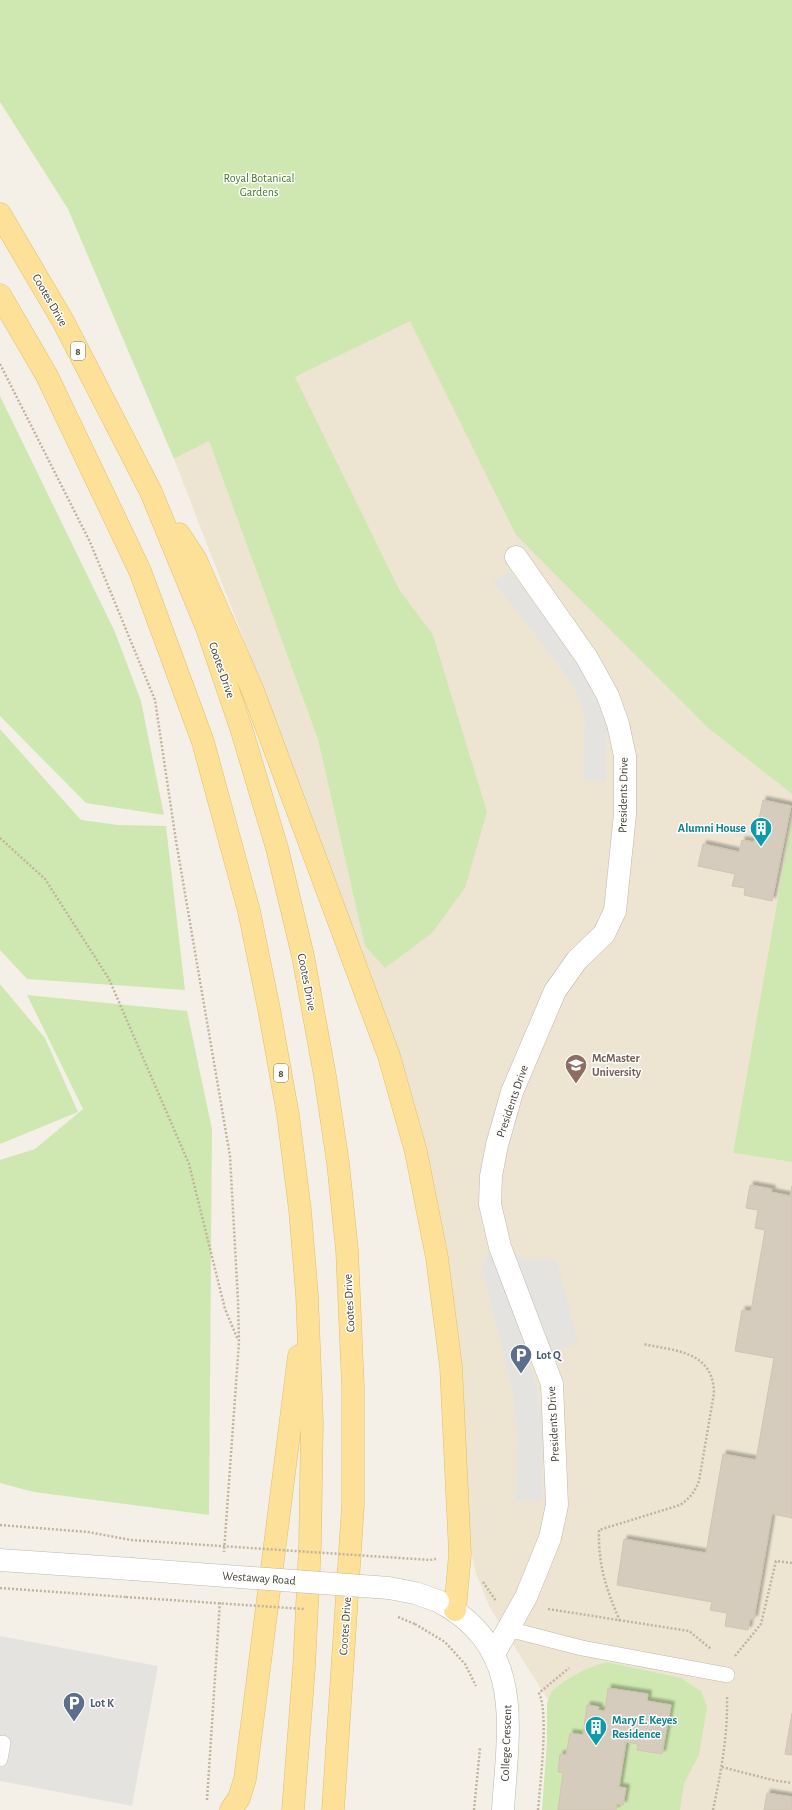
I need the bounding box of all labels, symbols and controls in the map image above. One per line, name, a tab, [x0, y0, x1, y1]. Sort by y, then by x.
park label: Royal Botanical Gardens	[224, 172, 294, 198]
street label: Cootes Drive	[30, 272, 70, 328]
road number: 8	[71, 342, 85, 360]
street label: Cootes Drive	[207, 640, 237, 700]
street label: Presidents Drive	[616, 757, 630, 833]
building icon: Alumni House	[748, 815, 774, 848]
place label: Alumni House	[678, 822, 746, 834]
street label: Cootes Drive	[296, 952, 318, 1012]
school or university icon: McMaster University	[563, 1052, 589, 1085]
place label: McMaster University	[592, 1052, 642, 1079]
street label: Presidents Drive	[494, 1063, 530, 1139]
road number: 8	[274, 1064, 288, 1082]
street label: Cootes Drive	[341, 1274, 357, 1332]
parking icon: Lot Q	[508, 1342, 534, 1375]
place label: Lot Q	[536, 1349, 562, 1362]
street label: Presidents Drive	[545, 1386, 561, 1462]
street label: Westaway Road	[222, 1569, 296, 1588]
street label: Cootes Drive	[337, 1596, 353, 1656]
parking icon: Lot K	[61, 1690, 87, 1723]
place label: Lot K	[90, 1697, 115, 1709]
street label: College Crescent	[499, 1704, 513, 1781]
building icon: Mary E. Keyes Residence	[583, 1714, 609, 1747]
place label: Mary E. Keyes Residence	[612, 1714, 678, 1740]

